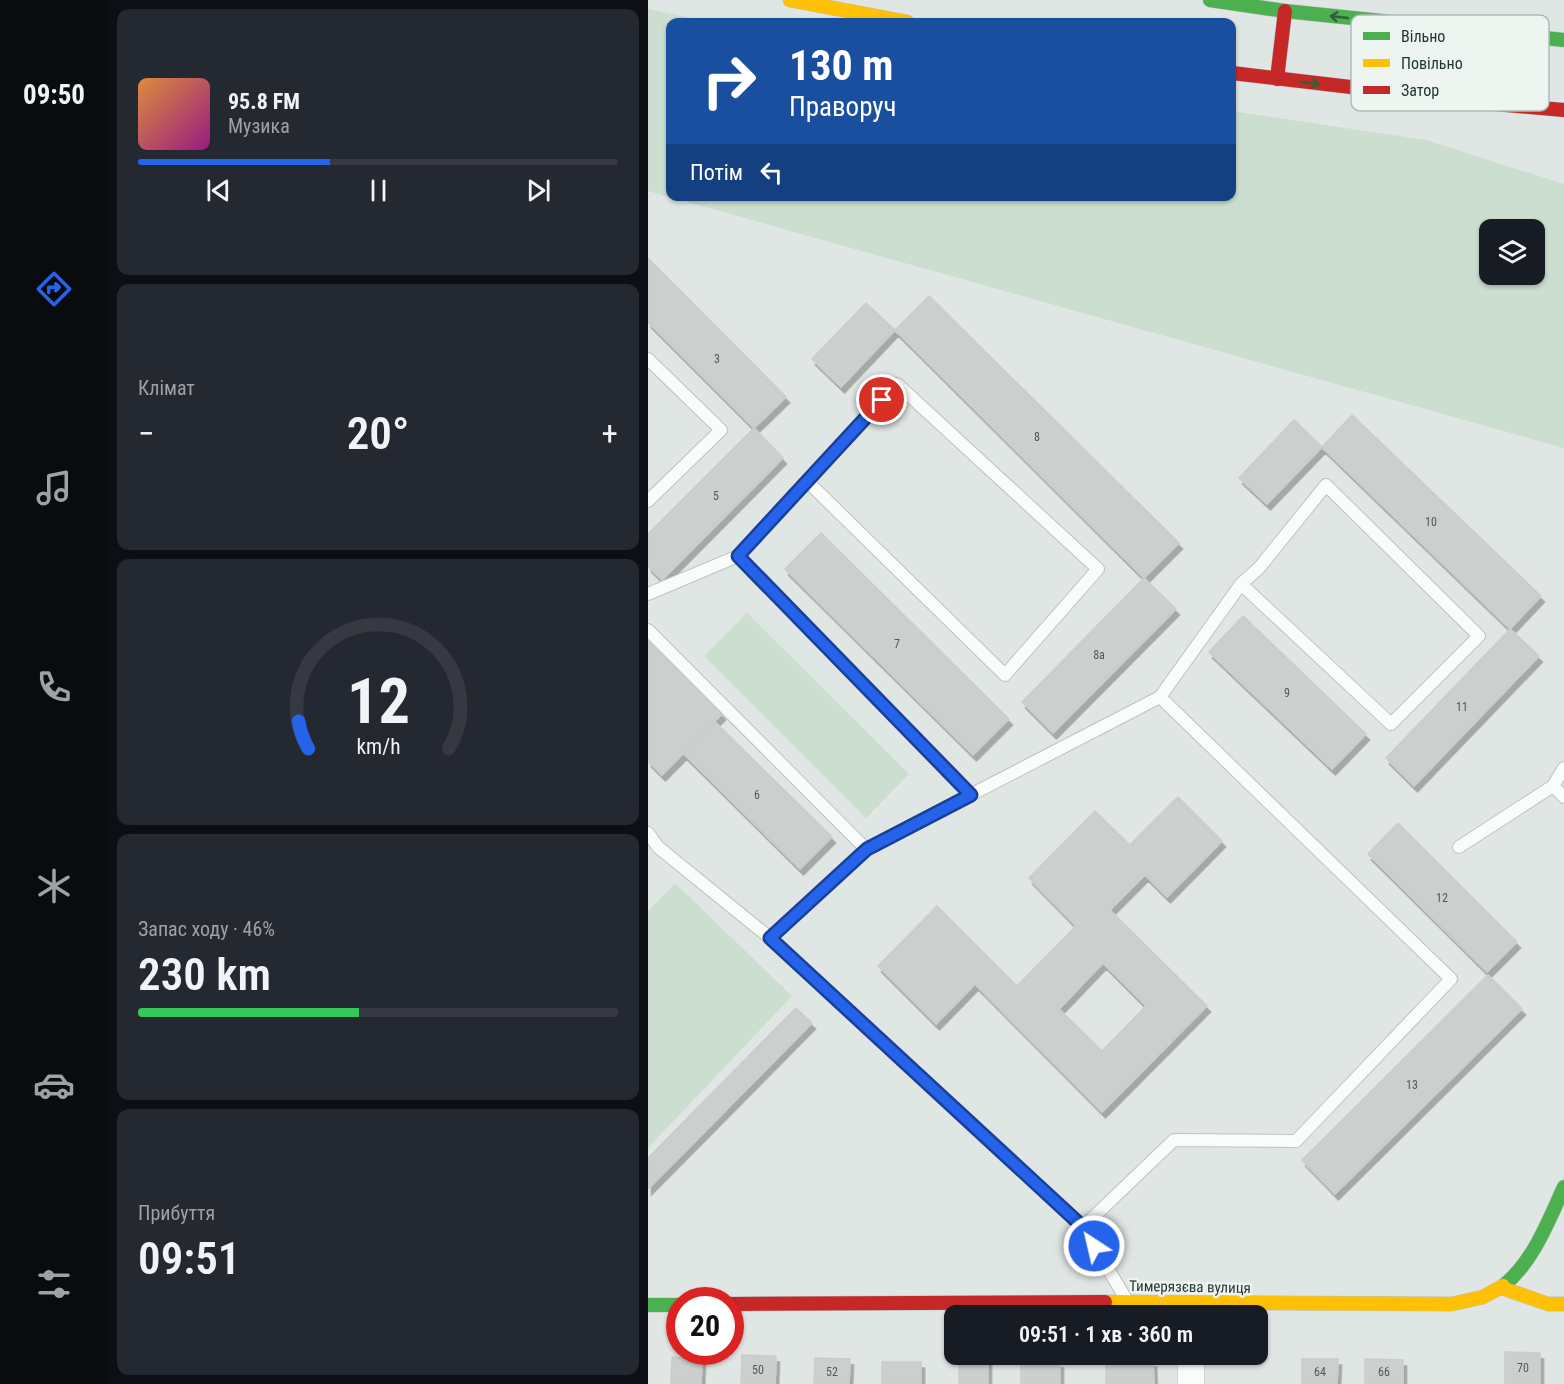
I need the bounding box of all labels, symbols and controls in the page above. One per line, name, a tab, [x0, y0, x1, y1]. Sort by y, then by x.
one-way arrow	[1329, 11, 1349, 22]
legend	[1351, 15, 1549, 111]
text: Вільно	[1401, 27, 1445, 46]
text: 130 m	[789, 41, 894, 90]
icon: right	[690, 42, 768, 120]
text: Повільно	[1401, 54, 1463, 73]
one-way arrow	[1300, 77, 1320, 88]
text: 09:50	[23, 79, 85, 111]
text: Затор	[1401, 81, 1439, 100]
text: 95.8 FM	[228, 89, 300, 114]
text: Праворуч	[789, 91, 897, 123]
text: Музика	[228, 114, 290, 138]
icon: left	[755, 156, 788, 189]
text: Потім	[690, 160, 743, 185]
icon: previous	[202, 174, 235, 207]
icon: pause	[362, 174, 395, 207]
icon: next	[522, 174, 555, 207]
map controls	[1479, 219, 1545, 285]
button: layers	[1479, 219, 1545, 285]
icon: directions	[33, 268, 75, 310]
house number: 3	[714, 352, 720, 366]
pin	[856, 374, 907, 425]
text: Клімат	[138, 376, 195, 400]
icon: arrive	[865, 383, 898, 416]
text: 20°	[347, 407, 409, 460]
text: −	[138, 414, 155, 453]
text: +	[602, 414, 618, 453]
house number: 8	[1034, 430, 1040, 444]
icon: music	[33, 467, 75, 509]
house number: 5	[713, 489, 719, 503]
house number: 10	[1425, 515, 1437, 529]
house number: 7	[894, 637, 900, 651]
house number: 8а	[1093, 648, 1105, 662]
text: 12	[346, 665, 410, 738]
icon: phone	[33, 666, 75, 708]
house number: 9	[1284, 686, 1290, 700]
house number: 11	[1456, 700, 1468, 714]
text: km/h	[356, 734, 400, 759]
house number: 6	[754, 788, 760, 802]
icon: climate	[33, 865, 75, 907]
house number: 12	[1436, 891, 1448, 905]
text: Запас ходу · 46%	[138, 917, 275, 941]
text: 230 km	[138, 948, 271, 1001]
icon: car	[33, 1064, 75, 1106]
house number: 13	[1406, 1078, 1418, 1092]
text: Прибуття	[138, 1201, 215, 1225]
position arrow	[1062, 1214, 1126, 1278]
text: 09:51	[138, 1232, 240, 1285]
icon: filters	[33, 1263, 75, 1305]
street label: Тимерязєва вулиця	[1129, 1277, 1251, 1297]
speed limit sign: 20	[666, 1287, 744, 1365]
text: 09:51 · 1 хв · 360 m	[1019, 1322, 1193, 1347]
house number: 70	[1517, 1361, 1529, 1375]
house number: 50	[752, 1363, 764, 1377]
house number: 52	[826, 1365, 838, 1379]
house number: 64	[1314, 1365, 1326, 1379]
house number: 66	[1378, 1365, 1390, 1379]

